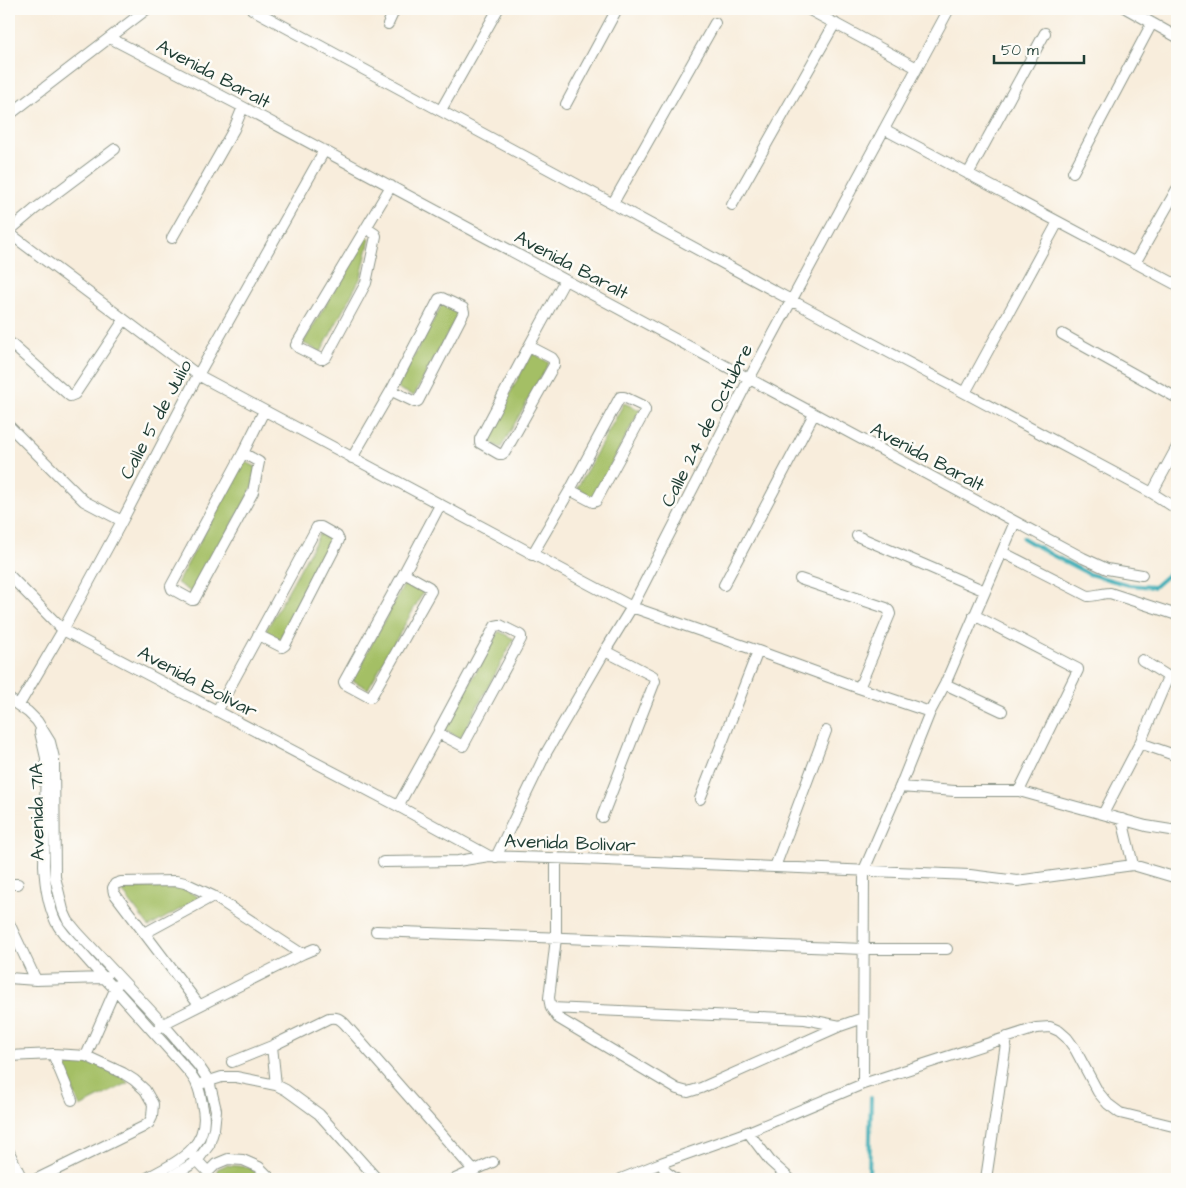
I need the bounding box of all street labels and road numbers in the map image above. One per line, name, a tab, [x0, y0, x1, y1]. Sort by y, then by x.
street label: Avenida Baralt	[151, 33, 275, 116]
street label: Avenida Baralt	[509, 224, 633, 307]
street label: Calle 24 de Octubre	[655, 340, 760, 512]
street label: Calle 5 de Julio	[113, 355, 199, 484]
street label: Avenida Baralt	[865, 416, 989, 499]
street label: Avenida Bolivar	[133, 639, 262, 725]
street label: Avenida 71A	[23, 763, 52, 861]
street label: Avenida Bolivar	[504, 828, 637, 859]

